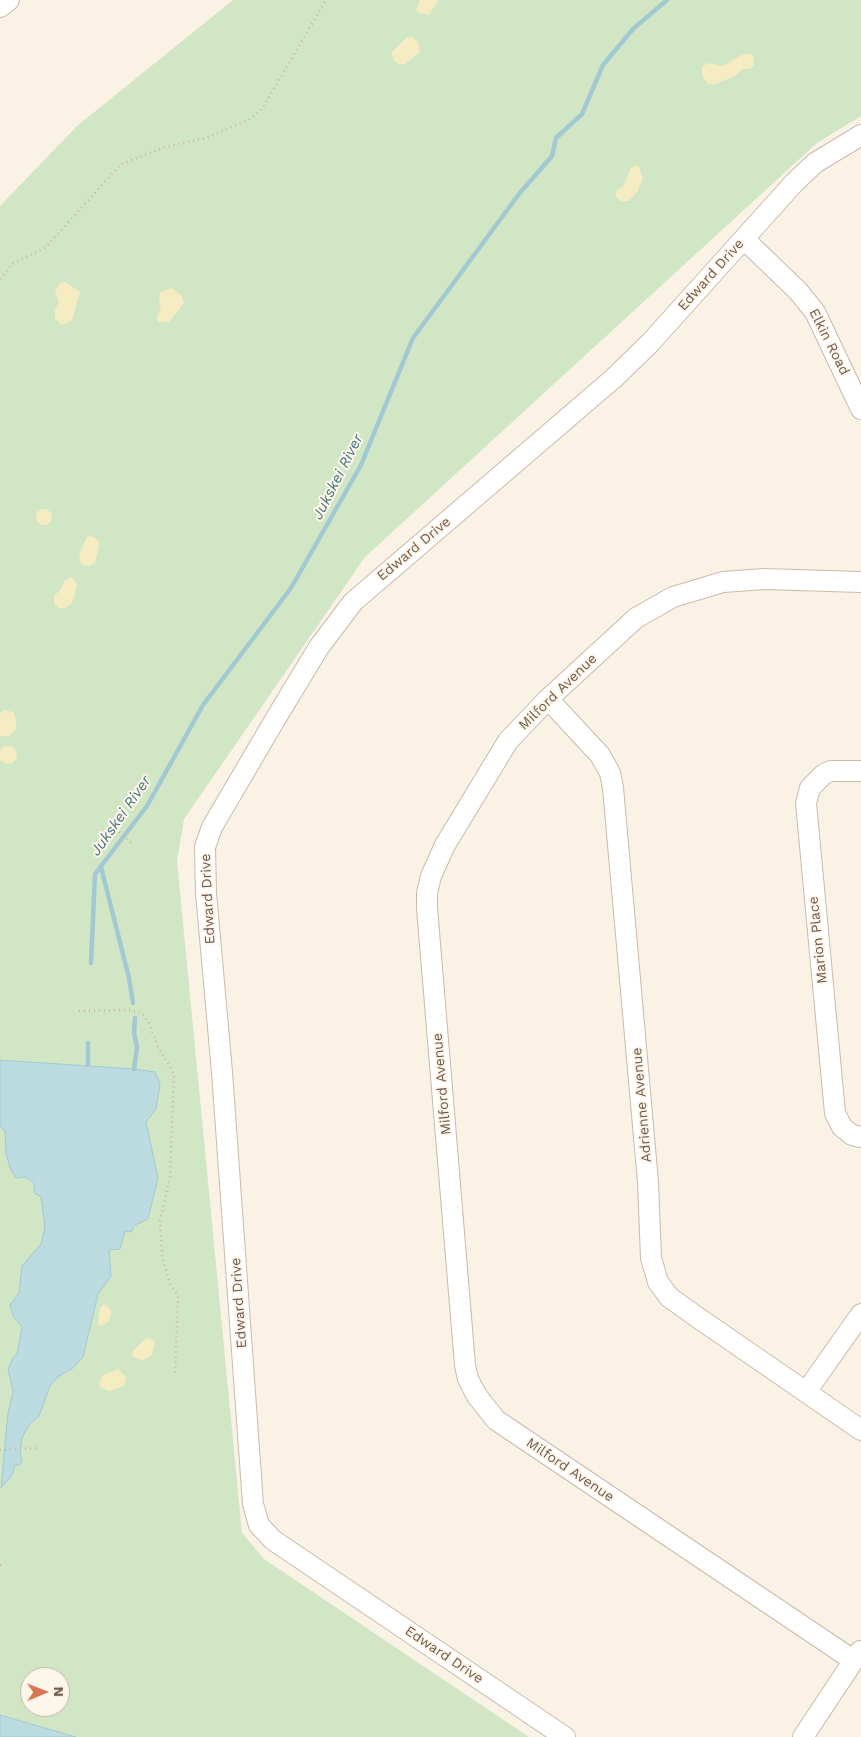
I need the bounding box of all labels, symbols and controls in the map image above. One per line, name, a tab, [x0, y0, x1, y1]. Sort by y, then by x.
street label: Edward Drive	[674, 236, 748, 314]
street label: Elkin Road	[805, 306, 853, 378]
water label: Jukskei River	[309, 431, 367, 523]
street label: Edward Drive	[374, 513, 454, 585]
street label: Milford Avenue	[515, 650, 601, 734]
water label: Jukskei River	[87, 773, 155, 859]
street label: Edward Drive	[197, 853, 219, 945]
street label: Marion Place	[805, 895, 831, 985]
street label: Milford Avenue	[429, 1032, 455, 1136]
street label: Adrienne Avenue	[629, 1047, 655, 1163]
street label: Edward Drive	[227, 1257, 251, 1349]
street label: Milford Avenue	[523, 1434, 617, 1506]
street label: Edward Drive	[402, 1623, 486, 1687]
north arrow	[20, 1667, 70, 1717]
text: N	[51, 1686, 67, 1697]

